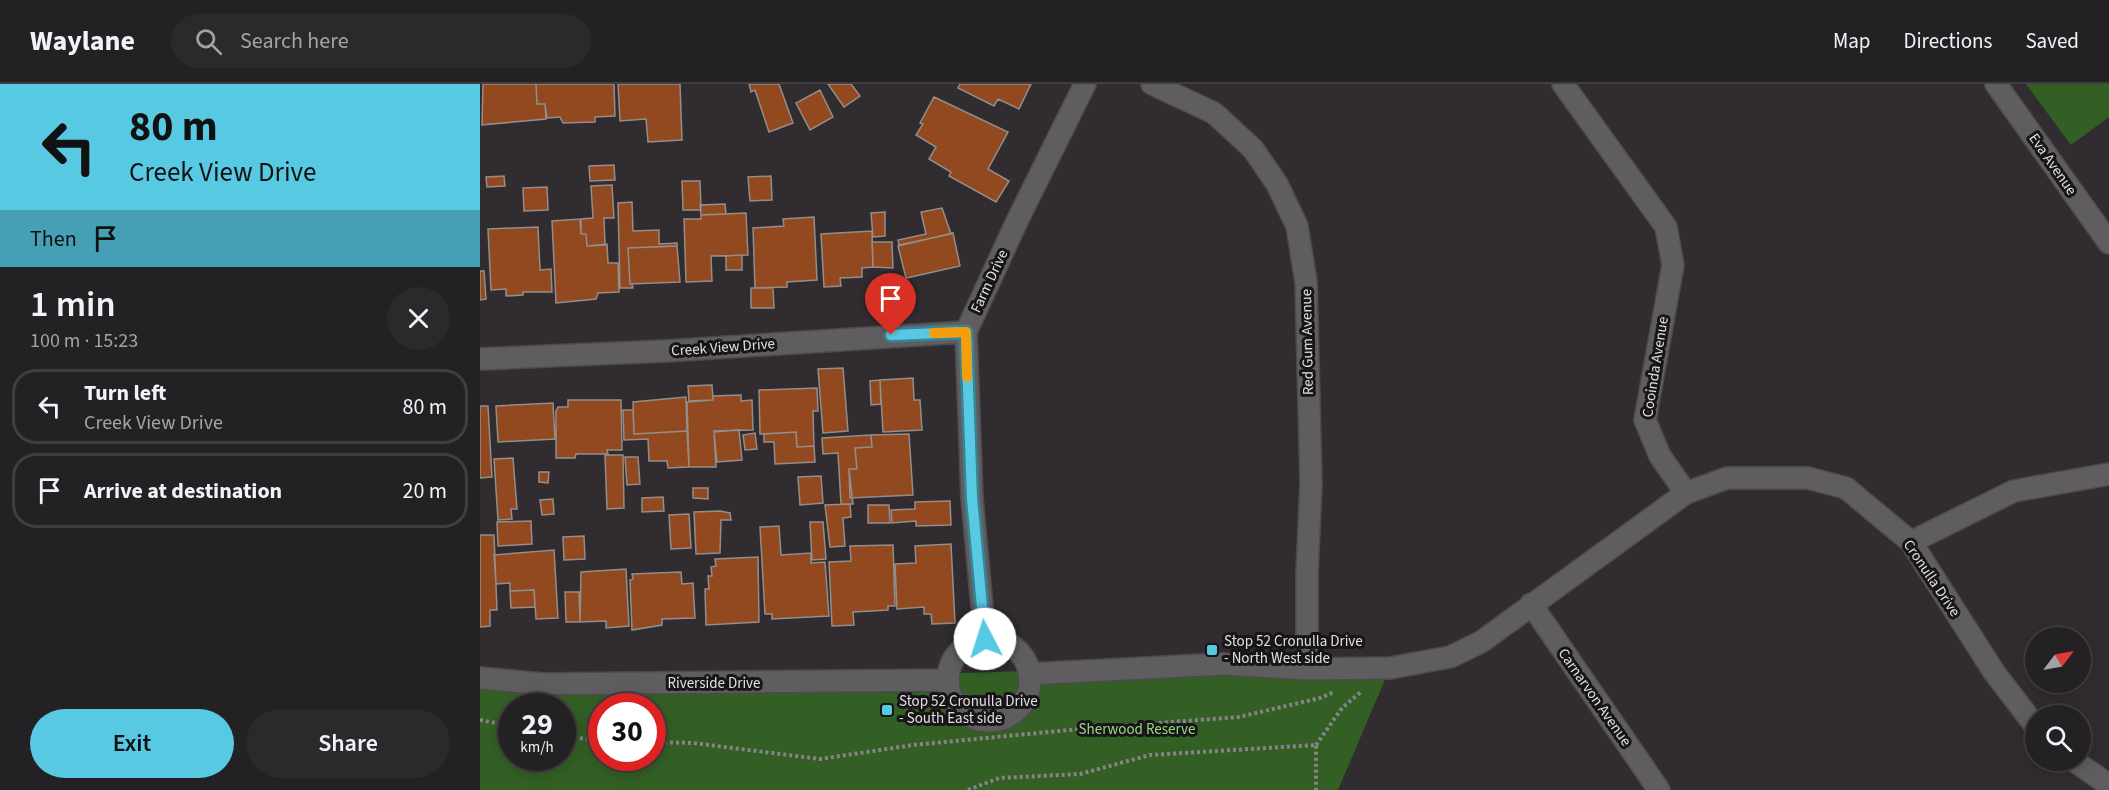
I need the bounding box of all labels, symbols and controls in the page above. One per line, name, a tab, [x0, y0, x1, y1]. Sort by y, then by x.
search box	[171, 14, 591, 68]
text: Waylane	[30, 21, 135, 61]
icon: search	[192, 25, 225, 58]
text: Search here	[240, 25, 349, 57]
text: Map	[1833, 26, 1871, 56]
text: Directions	[1904, 26, 1992, 56]
text: Saved	[2025, 26, 2079, 56]
text: 80 m	[129, 97, 218, 157]
icon: left	[30, 108, 108, 186]
street label: Eva Avenue	[2024, 129, 2082, 199]
text: Creek View Drive	[129, 153, 316, 192]
icon: arrive	[89, 222, 122, 255]
text: Then	[30, 223, 77, 255]
street label: Farm Drive	[966, 246, 1013, 316]
pin	[865, 273, 916, 335]
text: 1 min	[30, 279, 116, 330]
icon: arrive	[874, 282, 907, 315]
button: close	[387, 287, 450, 350]
street label: Red Gum Avenue	[1296, 289, 1319, 395]
street label: Cooinda Avenue	[1637, 315, 1674, 419]
text: 100 m · 15:23	[30, 327, 138, 355]
street label: Creek View Drive	[670, 333, 776, 362]
text: Turn left	[84, 377, 166, 409]
icon: left	[33, 390, 66, 423]
text: 80 m	[402, 391, 447, 423]
text: Creek View Drive	[84, 409, 223, 437]
icon: arrive	[33, 474, 66, 507]
text: Arrive at destination	[84, 475, 282, 507]
text: 20 m	[402, 475, 447, 507]
street label: Cronulla Drive	[1898, 536, 1965, 621]
position arrow	[953, 607, 1017, 671]
north arrow	[2025, 627, 2091, 693]
map controls	[2025, 627, 2091, 771]
place label: Stop 52 Cronulla Drive - North West side	[1224, 631, 1363, 669]
marker: Stop 52 Cronulla Drive - North West side	[1205, 643, 1219, 657]
street label: Carnarvon Avenue	[1553, 644, 1636, 750]
street label: Riverside Drive	[667, 673, 761, 694]
place label: Stop 52 Cronulla Drive - South East side	[899, 691, 1038, 729]
speed limit sign: 30	[588, 693, 666, 771]
text: 29	[521, 703, 553, 746]
marker: Stop 52 Cronulla Drive - South East side	[880, 703, 894, 717]
button: search	[2025, 705, 2091, 771]
button: Exit	[30, 709, 234, 778]
button: Share	[246, 709, 450, 778]
park label: Sherwood Reserve	[1079, 719, 1195, 740]
text: km/h	[520, 737, 554, 758]

